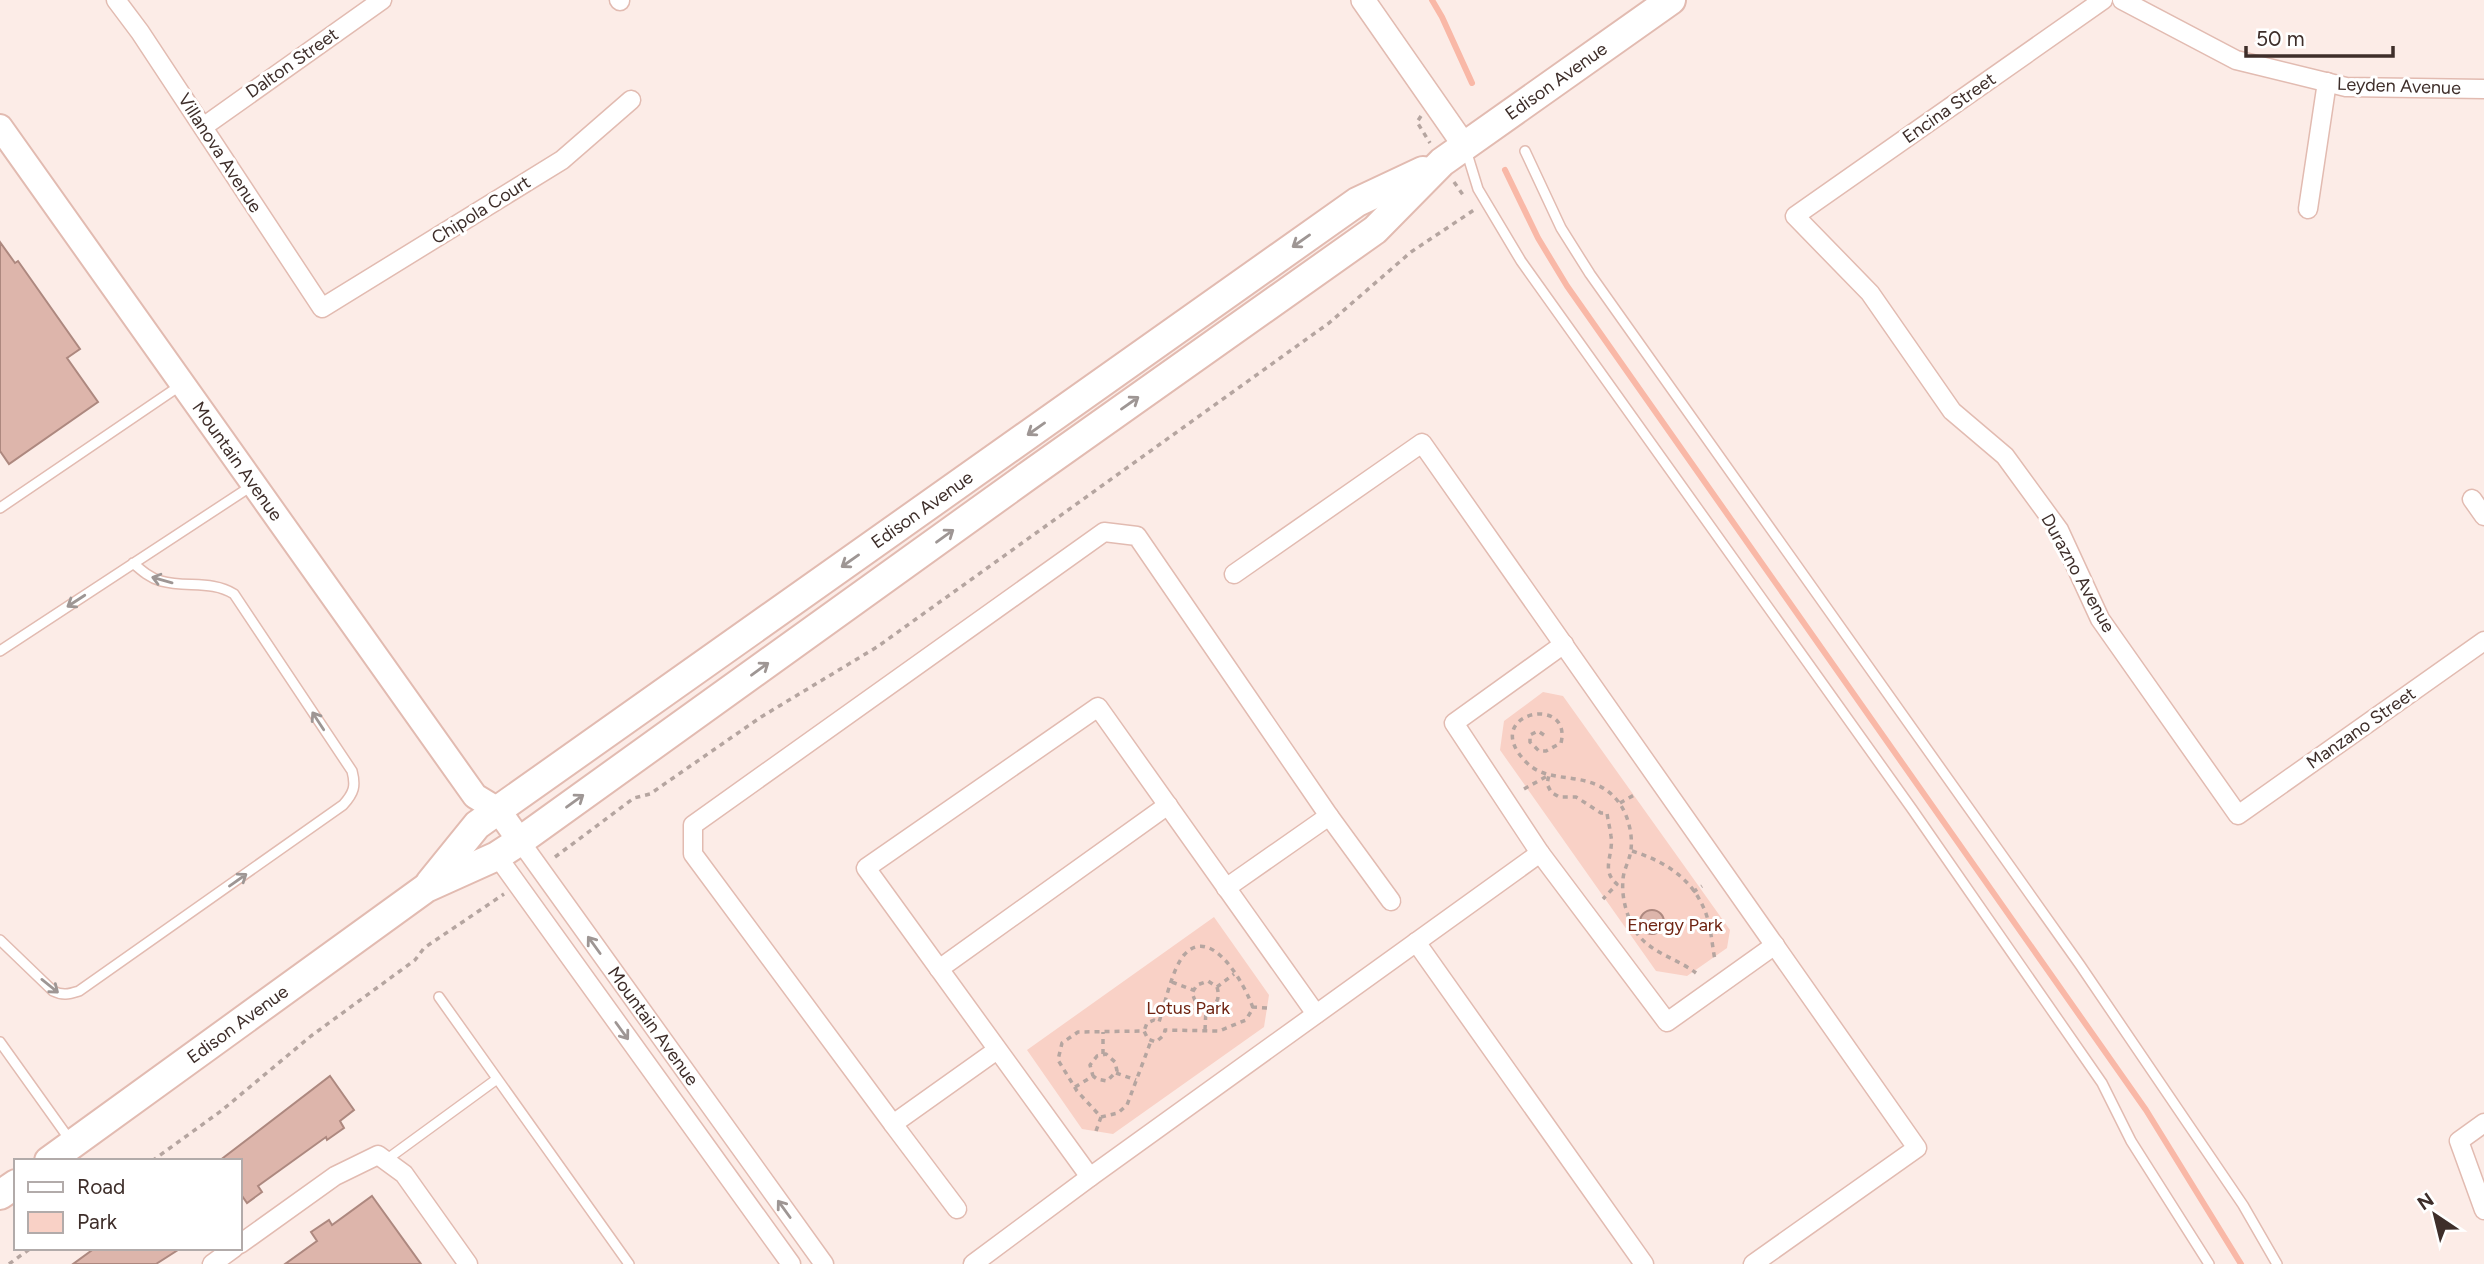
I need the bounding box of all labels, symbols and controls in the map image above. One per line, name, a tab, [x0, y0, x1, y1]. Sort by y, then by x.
scale bar	[2246, 14, 2393, 58]
street label: Dalton Street	[242, 23, 343, 103]
text: 50 m	[2256, 26, 2305, 51]
street label: Edison Avenue	[1501, 38, 1611, 125]
street label: Encina Street	[1898, 68, 2000, 148]
street label: Leyden Avenue	[2337, 73, 2461, 99]
street label: Villanova Avenue	[173, 89, 267, 217]
street label: Chipola Court	[428, 171, 535, 249]
one-way arrow	[1292, 234, 1311, 248]
one-way arrow	[1120, 396, 1139, 410]
street label: Mountain Avenue	[187, 397, 287, 525]
one-way arrow	[1027, 422, 1046, 436]
street label: Edison Avenue	[867, 466, 977, 553]
street label: Durazno Avenue	[2036, 510, 2120, 636]
one-way arrow	[935, 529, 954, 543]
one-way arrow	[841, 553, 860, 568]
one-way arrow	[151, 573, 174, 586]
one-way arrow	[66, 594, 86, 608]
one-way arrow	[750, 662, 769, 676]
street label: Manzano Street	[2302, 682, 2420, 774]
one-way arrow	[311, 712, 326, 731]
one-way arrow	[565, 794, 584, 808]
one-way arrow	[228, 873, 247, 887]
park label: Energy Park	[1627, 914, 1723, 936]
one-way arrow	[587, 936, 601, 955]
street label: Mountain Avenue	[603, 962, 703, 1090]
one-way arrow	[40, 979, 58, 994]
street label: Edison Avenue	[183, 980, 293, 1068]
park label: Lotus Park	[1146, 997, 1230, 1019]
one-way arrow	[615, 1021, 630, 1040]
legend	[14, 1159, 242, 1250]
text: Road	[77, 1174, 125, 1199]
north arrow	[2400, 1180, 2470, 1250]
text: N	[2413, 1188, 2438, 1215]
one-way arrow	[777, 1200, 792, 1219]
text: Park	[77, 1209, 118, 1234]

